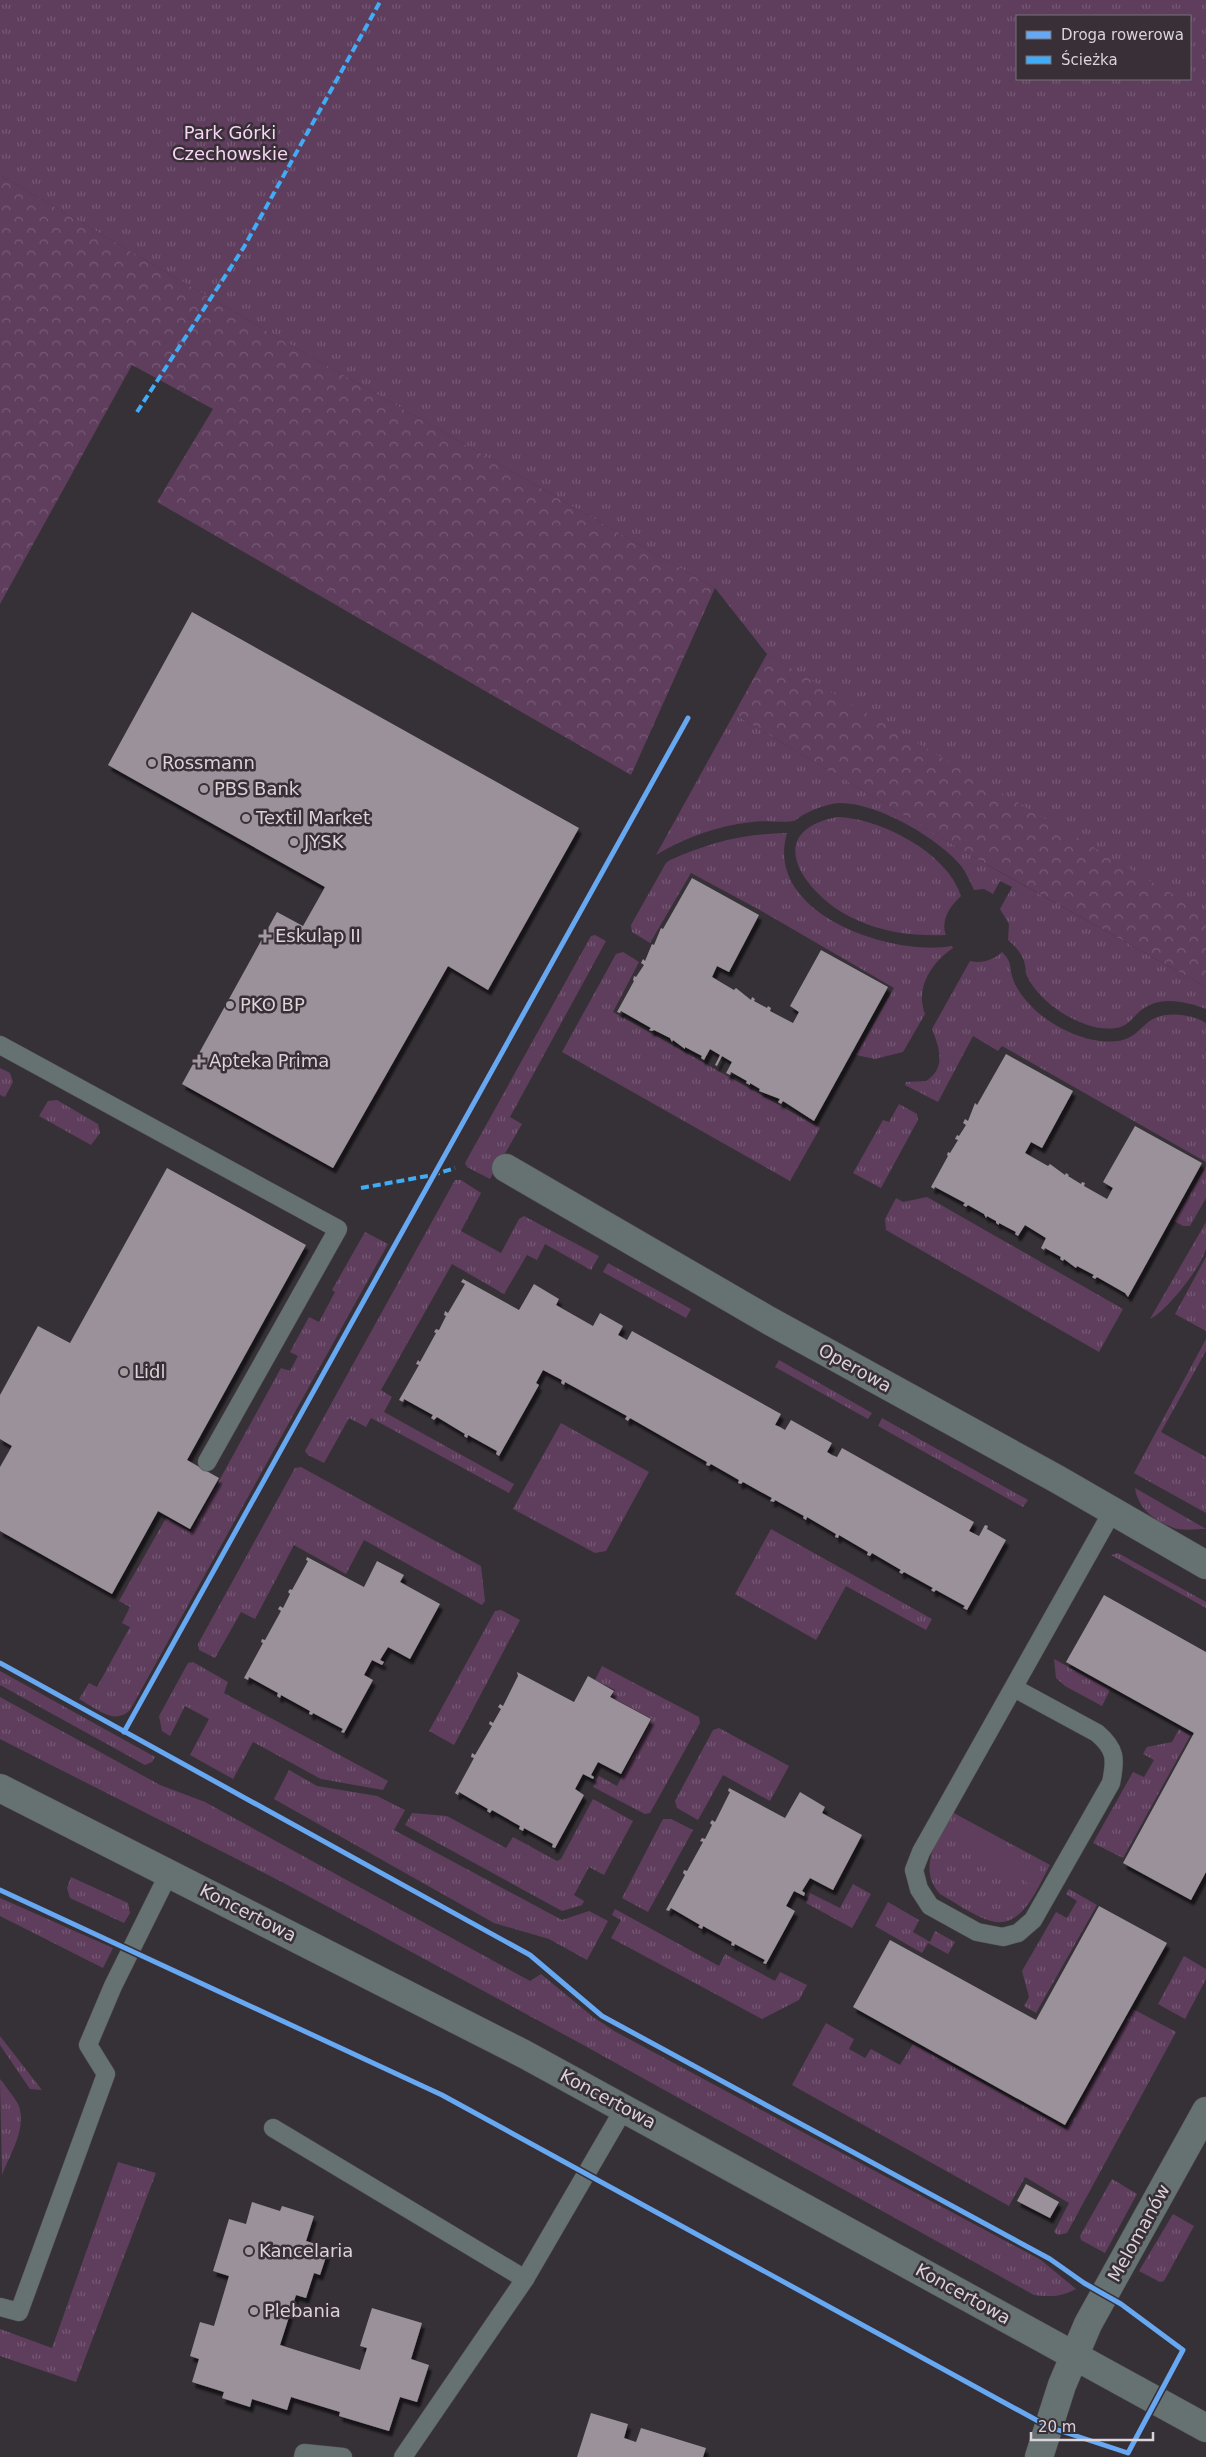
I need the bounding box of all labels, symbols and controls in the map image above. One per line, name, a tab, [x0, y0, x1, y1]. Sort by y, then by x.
legend	[1016, 15, 1191, 80]
text: Droga rowerowa	[1061, 26, 1184, 44]
text: Ścieżka	[1061, 50, 1118, 69]
park label: Park Górki Czechowskie	[172, 122, 288, 164]
place label: Rossmann	[162, 752, 255, 773]
marker: Rossmann	[146, 757, 158, 769]
place label: PBS Bank	[214, 778, 300, 799]
marker: PBS Bank	[198, 783, 210, 795]
place label: Textil Market	[255, 807, 370, 828]
marker: Textil Market	[240, 812, 252, 824]
place label: JYSK	[303, 831, 345, 852]
marker: JYSK	[288, 836, 300, 848]
place label: Eskulap II	[275, 925, 361, 946]
marker: Eskulap II	[259, 930, 271, 942]
place label: PKO BP	[240, 994, 305, 1015]
marker: PKO BP	[224, 999, 236, 1011]
place label: Apteka Prima	[209, 1050, 329, 1071]
marker: Apteka Prima	[193, 1055, 205, 1067]
street label: Operowa	[815, 1339, 896, 1396]
place label: Lidl	[134, 1361, 165, 1382]
marker: Lidl	[118, 1366, 130, 1378]
street label: Koncertowa	[196, 1879, 300, 1946]
street label: Koncertowa	[557, 2065, 660, 2133]
street label: Melomanów	[1103, 2180, 1174, 2285]
place label: Kancelaria	[259, 2240, 353, 2261]
marker: Kancelaria	[243, 2245, 255, 2257]
street label: Koncertowa	[912, 2259, 1014, 2328]
place label: Plebania	[264, 2300, 341, 2321]
marker: Plebania	[248, 2305, 260, 2317]
scale bar	[1031, 2410, 1154, 2442]
text: 20 m	[1038, 2418, 1076, 2436]

